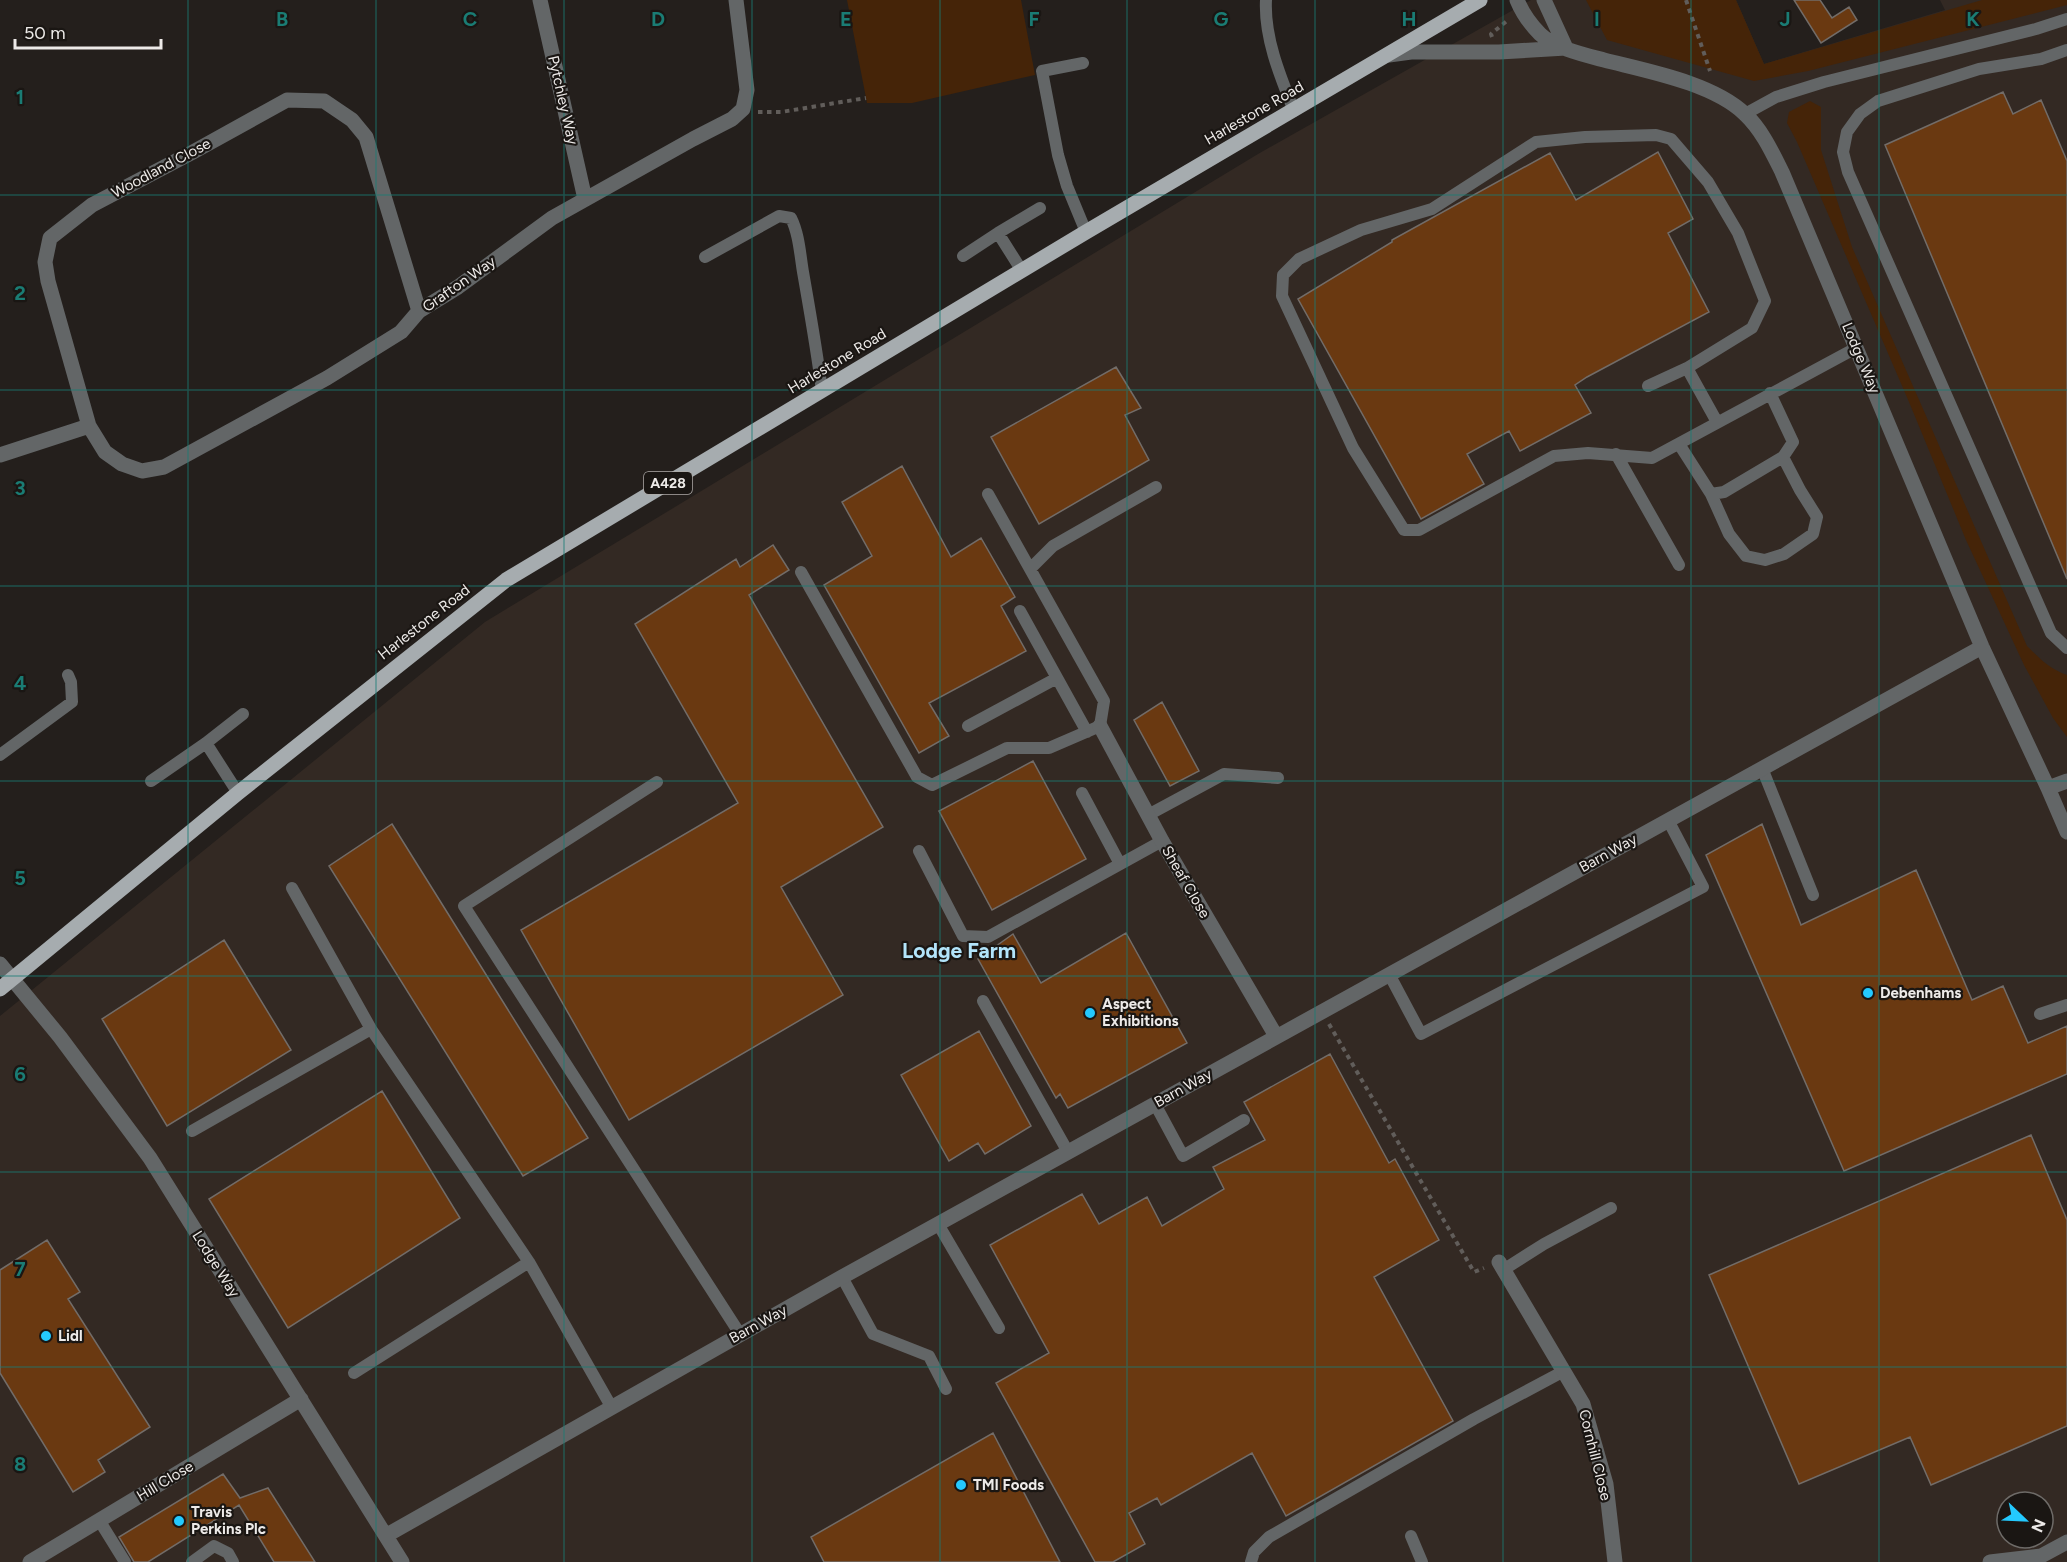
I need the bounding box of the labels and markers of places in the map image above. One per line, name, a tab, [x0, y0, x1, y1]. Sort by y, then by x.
place label: Debenhams	[1880, 984, 1961, 1002]
marker: Debenhams	[1861, 986, 1875, 1000]
place label: Aspect Exhibitions	[1102, 995, 1178, 1030]
marker: Aspect Exhibitions	[1083, 1006, 1097, 1020]
place label: Lidl	[58, 1327, 83, 1345]
marker: Lidl	[39, 1329, 53, 1343]
place label: TMI Foods	[973, 1476, 1044, 1494]
marker: TMI Foods	[954, 1478, 968, 1492]
place label: Travis Perkins Plc	[191, 1503, 266, 1538]
marker: Travis Perkins Plc	[172, 1514, 186, 1528]

